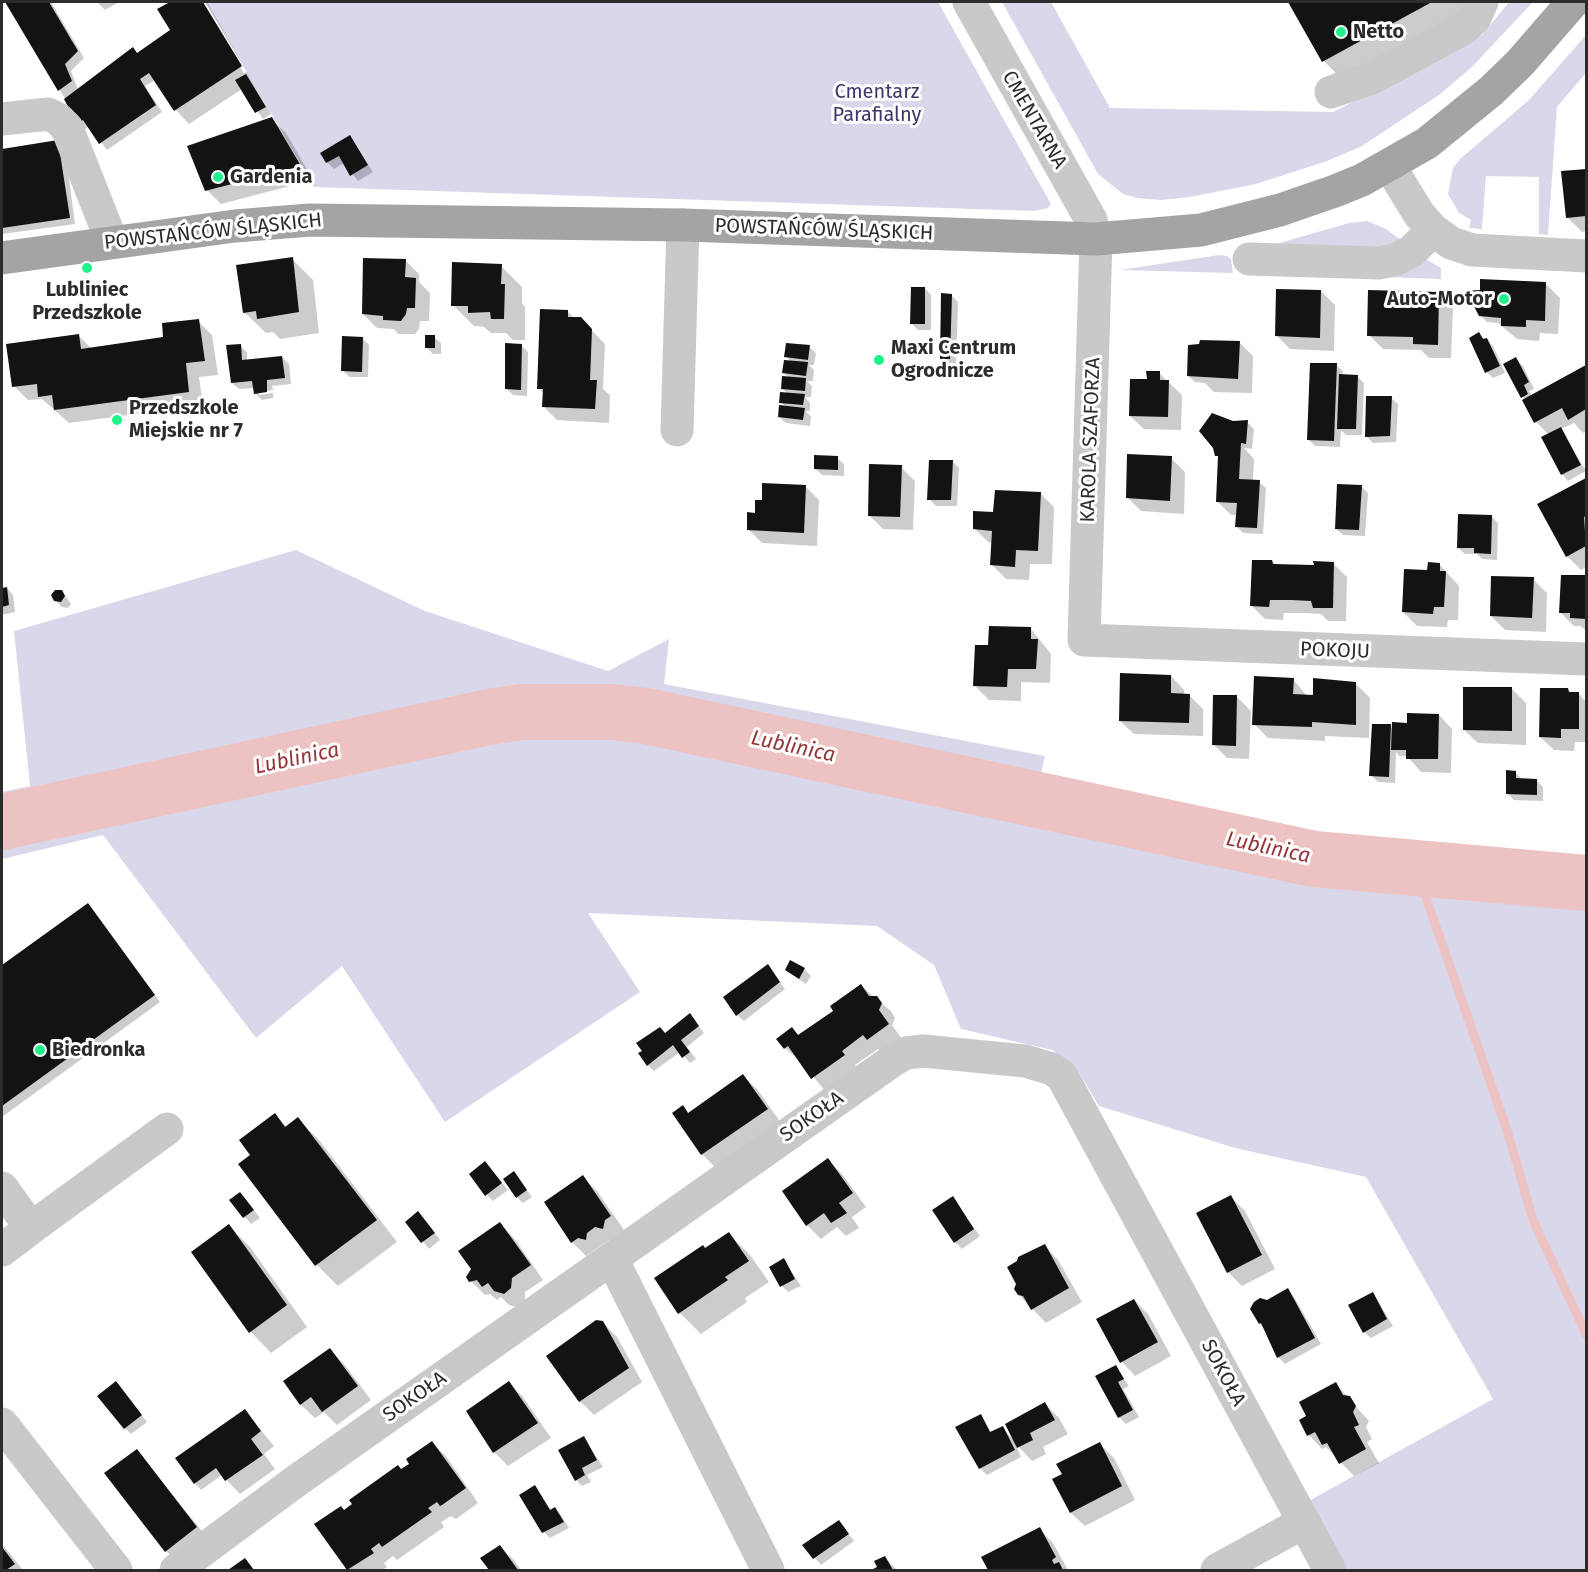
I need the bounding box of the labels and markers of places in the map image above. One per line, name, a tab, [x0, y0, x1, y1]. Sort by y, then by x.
place label: Netto	[1353, 20, 1404, 44]
marker: Netto	[1334, 25, 1348, 39]
place label: Gardenia	[230, 165, 312, 189]
marker: Gardenia	[211, 170, 225, 184]
marker: Lubliniec Przedszkole	[80, 261, 94, 275]
place label: Lubliniec Przedszkole	[32, 278, 142, 325]
place label: Auto-Motor	[1387, 287, 1492, 311]
marker: Auto-Motor	[1497, 292, 1511, 306]
place label: Maxi Centrum Ogrodnicze	[891, 336, 1016, 383]
marker: Maxi Centrum Ogrodnicze	[872, 353, 886, 367]
place label: Przedszkole Miejskie nr 7	[129, 396, 243, 443]
marker: Przedszkole Miejskie nr 7	[110, 413, 124, 427]
place label: Biedronka	[52, 1038, 145, 1062]
marker: Biedronka	[33, 1043, 47, 1057]

